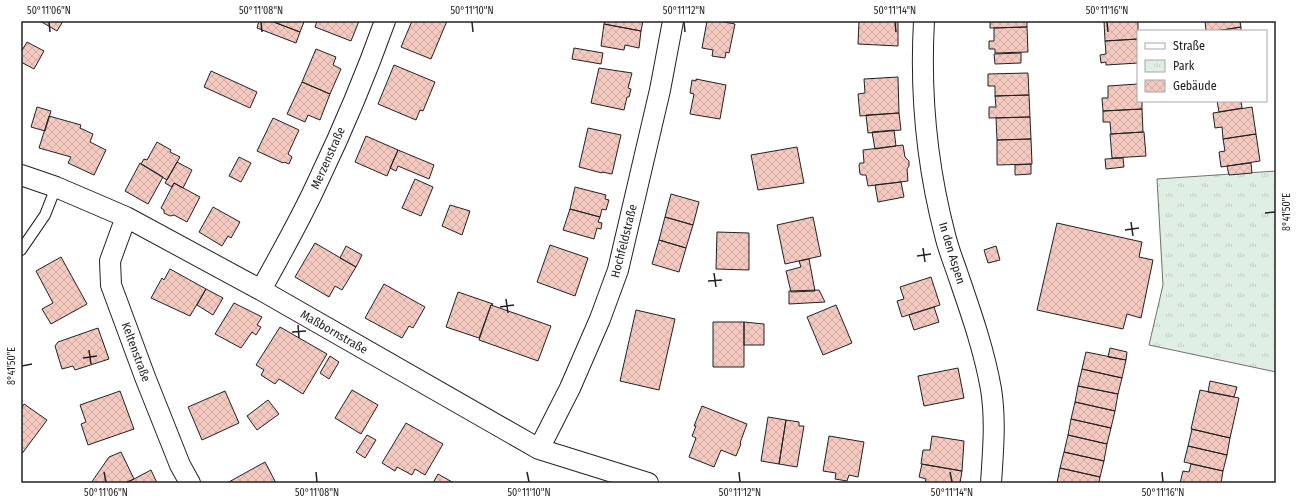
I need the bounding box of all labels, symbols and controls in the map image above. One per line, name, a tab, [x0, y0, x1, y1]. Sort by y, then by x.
text: 50°11'06"N	[27, 5, 71, 17]
text: 50°11'08"N	[239, 5, 283, 17]
text: 50°11'10"N	[450, 5, 494, 17]
text: 50°11'12"N	[663, 5, 705, 17]
text: 50°11'14"N	[874, 5, 916, 17]
text: 50°11'16"N	[1086, 5, 1128, 17]
legend	[1137, 30, 1267, 102]
text: Straße	[1173, 39, 1205, 53]
text: Park	[1173, 59, 1195, 73]
text: Gebäude	[1173, 79, 1217, 93]
street label: Merzenstraße	[308, 125, 348, 191]
text: 8°41'50"E	[1281, 193, 1293, 231]
street label: Hochfeldstraße	[608, 203, 640, 279]
street label: In den Aspen	[936, 220, 968, 286]
street label: Maßbornstraße	[298, 307, 370, 357]
street label: Keltenstraße	[119, 320, 153, 384]
text: 8°41'50"E	[6, 347, 18, 385]
text: 50°11'06"N	[84, 487, 128, 499]
text: 50°11'08"N	[295, 487, 339, 499]
text: 50°11'10"N	[507, 487, 551, 499]
text: 50°11'12"N	[719, 487, 761, 499]
text: 50°11'14"N	[931, 487, 973, 499]
text: 50°11'16"N	[1142, 487, 1184, 499]

